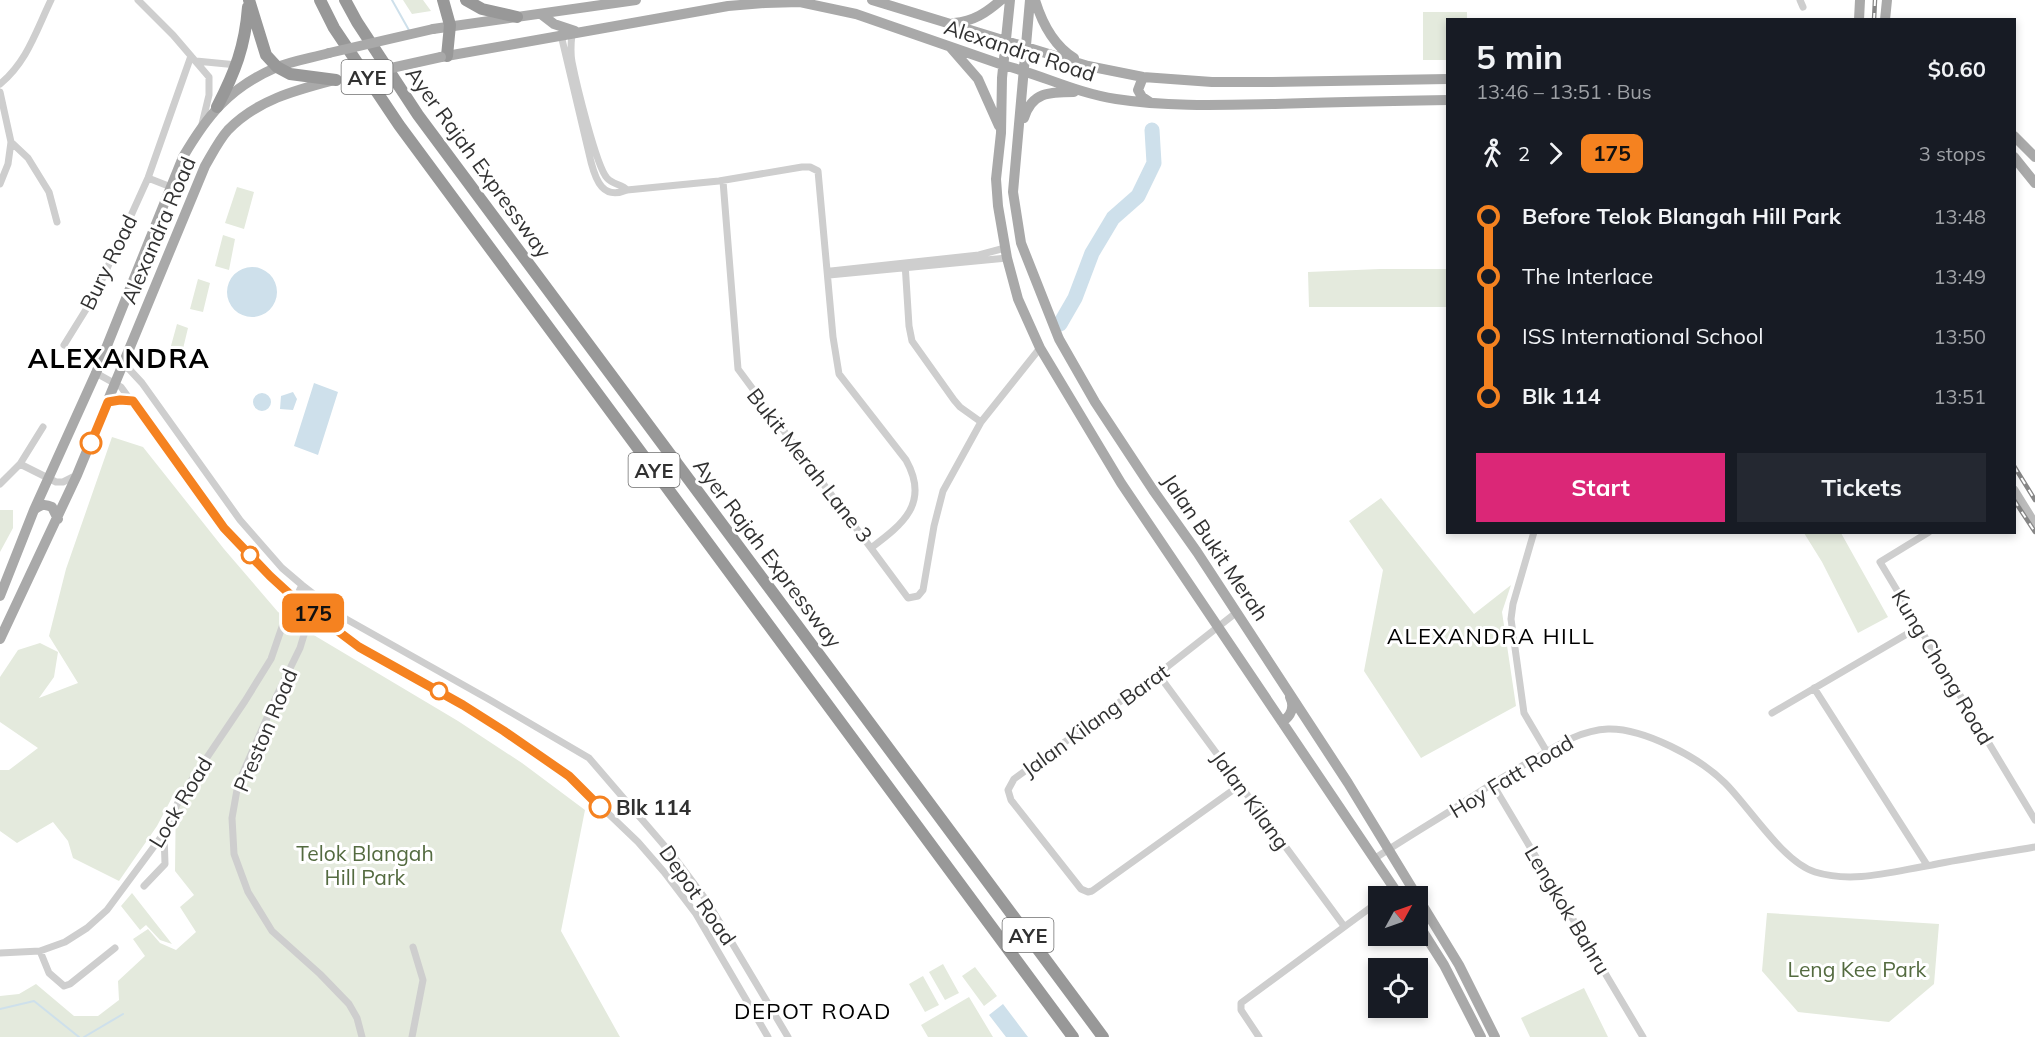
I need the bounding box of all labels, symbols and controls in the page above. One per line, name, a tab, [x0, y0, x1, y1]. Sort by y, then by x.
street label: Alexandra Road	[941, 13, 1099, 87]
text: 5 min	[1476, 36, 1563, 77]
text: $0.60	[1928, 55, 1986, 83]
road number: AYE	[342, 60, 392, 94]
street label: Ayer Rajah Expressway	[401, 61, 557, 263]
text: 13:46 – 13:51 · Bus	[1476, 79, 1652, 104]
icon: walk	[1476, 137, 1509, 170]
icon: forward	[1539, 137, 1572, 170]
text: 175	[1593, 140, 1631, 166]
text: 2	[1518, 141, 1530, 166]
text: 3 stops	[1919, 141, 1986, 166]
street label: Alexandra Road	[115, 152, 201, 308]
text: Before Telok Blangah Hill Park	[1522, 202, 1841, 230]
text: 13:48	[1933, 204, 1986, 229]
street label: Bury Road	[74, 210, 142, 314]
text: The Interlace	[1522, 262, 1653, 290]
text: 13:49	[1933, 264, 1986, 289]
text: ISS International School	[1522, 322, 1764, 350]
text: 13:50	[1933, 324, 1986, 349]
district label: ALEXANDRA	[28, 341, 210, 375]
text: Blk 114	[1522, 382, 1601, 410]
street label: Bukit Merah Lane 3	[742, 383, 878, 547]
text: 13:51	[1933, 384, 1986, 409]
unlabelled marker	[80, 432, 102, 454]
road number: AYE	[628, 453, 680, 487]
street label: Ayer Rajah Expressway	[688, 453, 848, 653]
button: Start	[1476, 453, 1725, 522]
button: Tickets	[1737, 453, 1986, 522]
street label: Jalan Bukit Merah	[1157, 469, 1275, 625]
unlabelled marker	[241, 546, 259, 564]
street label: Kung Chong Road	[1886, 585, 2000, 749]
line badge: 175	[278, 594, 348, 632]
text: 175	[294, 600, 332, 626]
district label: ALEXANDRA HILL	[1387, 622, 1595, 650]
street label: Jalan Kilang Barat	[1016, 658, 1174, 782]
street label: Preston Road	[227, 665, 303, 795]
unlabelled marker	[430, 682, 448, 700]
street label: Hoy Fatt Road	[1444, 729, 1578, 823]
street label: Jalan Kilang	[1206, 746, 1296, 854]
street label: Lock Road	[143, 752, 217, 852]
place label: Blk 114	[616, 794, 692, 820]
marker: Blk 114	[589, 796, 611, 818]
park label: Telok Blangah Hill Park	[296, 840, 434, 890]
street label: Depot Road	[654, 840, 742, 950]
street label: Lengkok Bahru	[1519, 841, 1617, 979]
north arrow	[1368, 886, 1428, 946]
map controls	[1368, 886, 1428, 1018]
road number: AYE	[1002, 918, 1054, 952]
park label: Leng Kee Park	[1788, 956, 1927, 982]
button: locate	[1368, 958, 1428, 1018]
district label: DEPOT ROAD	[734, 997, 892, 1025]

